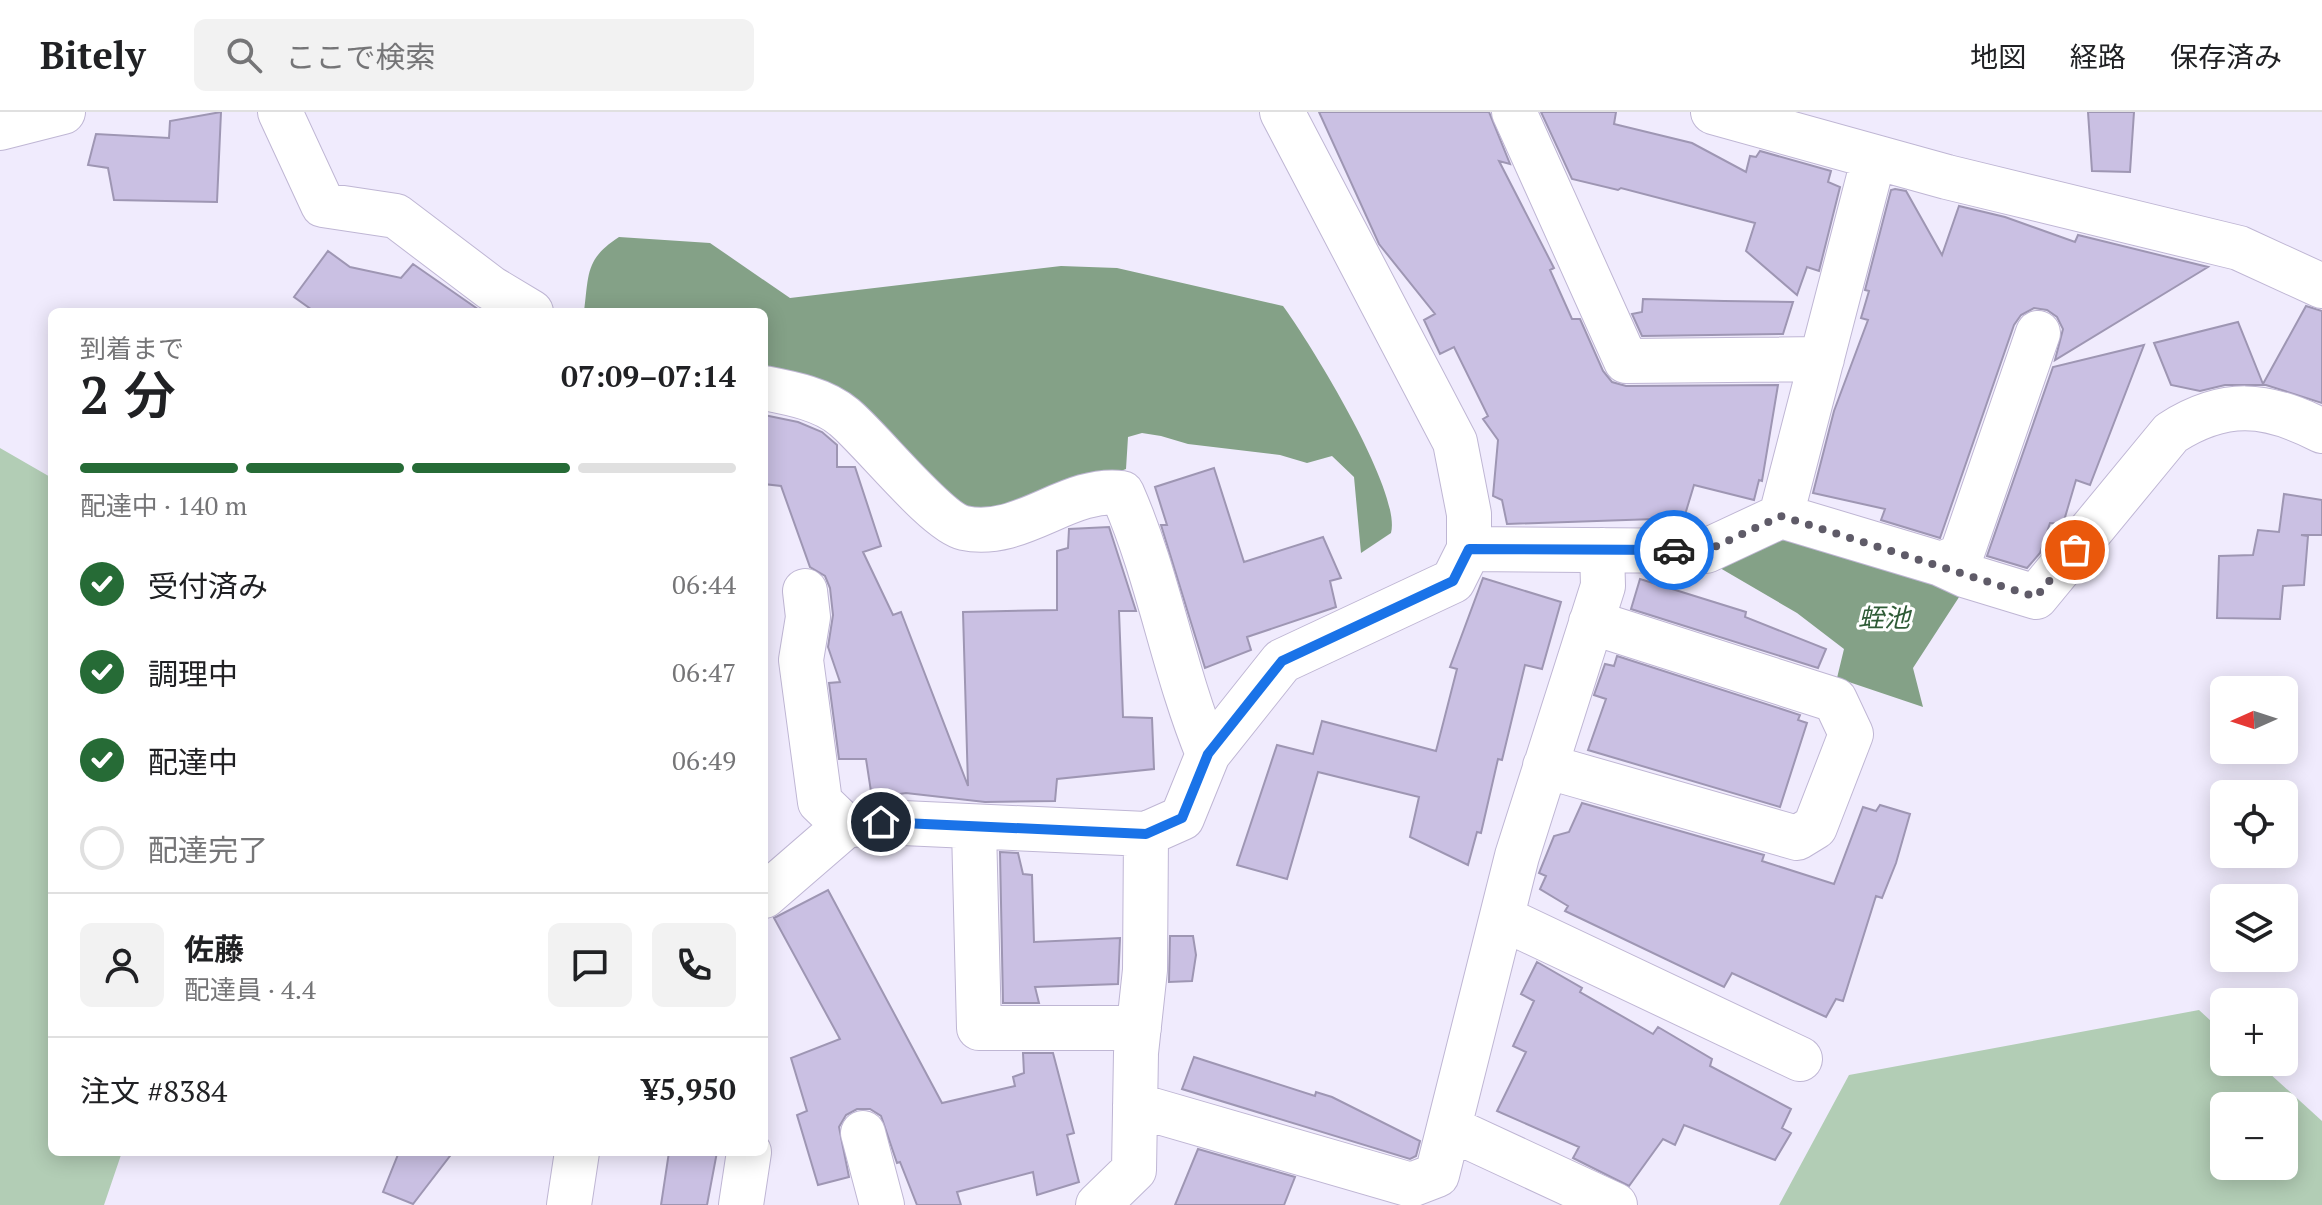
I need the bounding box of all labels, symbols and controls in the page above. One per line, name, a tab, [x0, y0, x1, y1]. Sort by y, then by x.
search box	[194, 19, 754, 91]
text: Bitely	[40, 30, 146, 80]
icon: search	[222, 33, 266, 77]
text: ここで検索	[286, 37, 436, 77]
text: 地図	[1970, 38, 2026, 75]
text: 経路	[2070, 38, 2126, 75]
text: 保存済み	[2170, 38, 2282, 75]
text: 到着まで	[80, 331, 184, 365]
text: 07:09–07:14	[561, 356, 736, 396]
text: 2 分	[80, 360, 175, 429]
text: 配達中 · 140 m	[80, 488, 247, 522]
courier	[1634, 510, 1714, 590]
pin	[2041, 516, 2109, 584]
icon: car	[1652, 528, 1696, 572]
icon: bag	[2053, 528, 2097, 572]
icon: check	[80, 562, 124, 606]
text: 受付済み	[148, 566, 268, 606]
text: 06:44	[672, 567, 736, 601]
water label: 蛭池	[1858, 600, 1913, 634]
icon: check	[80, 650, 124, 694]
text: 調理中	[148, 654, 238, 694]
text: 06:47	[672, 655, 736, 689]
north arrow	[2210, 676, 2298, 764]
map controls	[2210, 676, 2298, 1180]
icon: check	[80, 738, 124, 782]
text: 配達中	[148, 742, 238, 782]
text: 06:49	[672, 743, 736, 777]
button: locate	[2210, 780, 2298, 868]
pin	[847, 788, 915, 856]
icon: home	[859, 800, 903, 844]
text: 配達完了	[148, 830, 268, 870]
button: layers	[2210, 884, 2298, 972]
button: person	[80, 923, 164, 1007]
button: chat	[548, 923, 632, 1007]
button: phone	[652, 923, 736, 1007]
text: 佐藤	[184, 929, 244, 969]
text: 配達員 · 4.4	[184, 972, 316, 1006]
button: +	[2210, 988, 2298, 1076]
text: ¥5,950	[642, 1069, 736, 1109]
text: 注文 #8384	[80, 1071, 227, 1111]
button: −	[2210, 1092, 2298, 1180]

